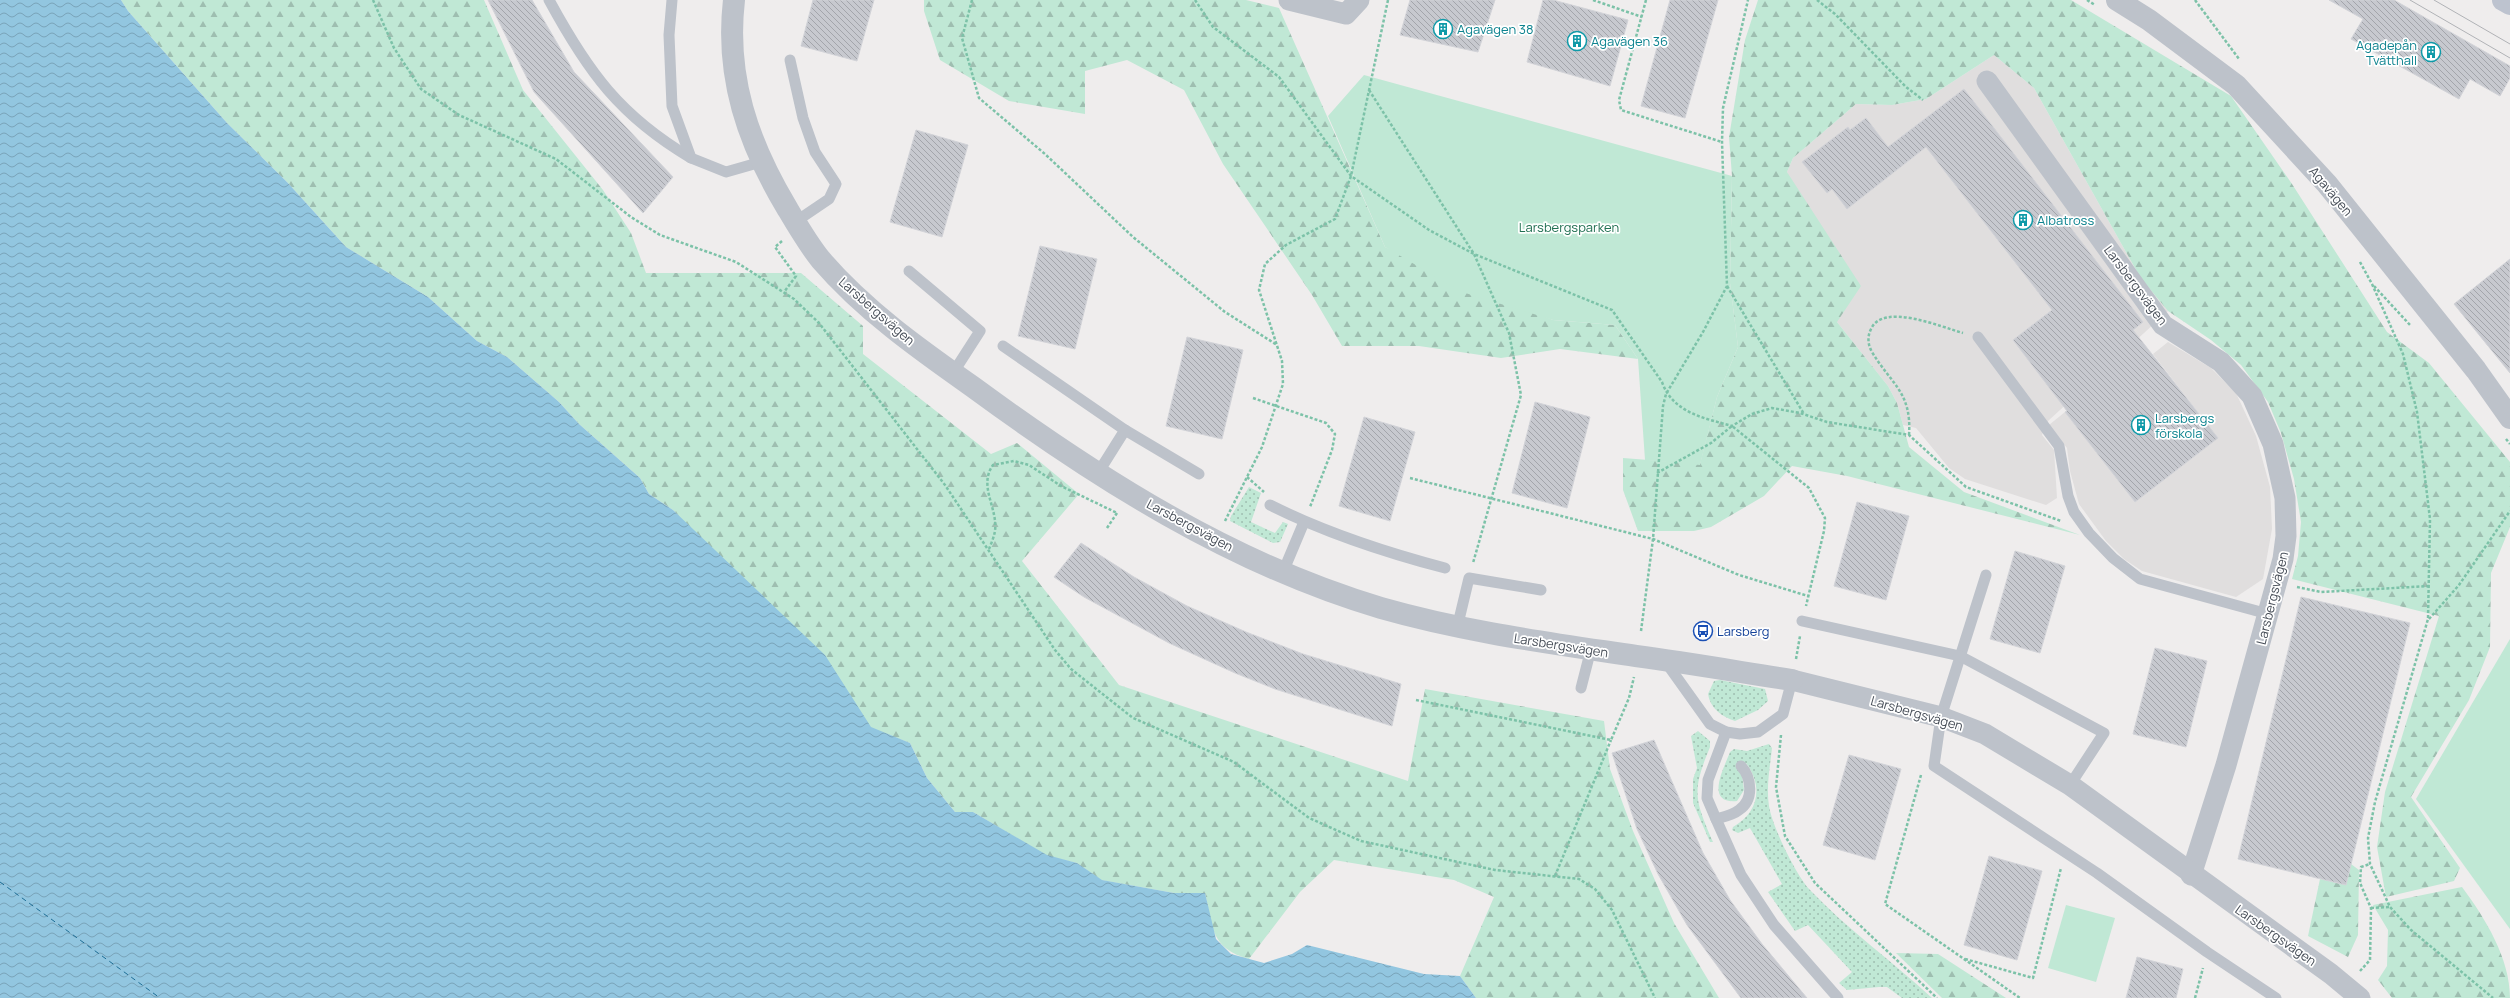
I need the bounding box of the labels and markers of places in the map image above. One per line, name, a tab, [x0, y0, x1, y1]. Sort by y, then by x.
building icon: Agavägen 38	[1432, 18, 1454, 40]
place label: Agavägen 38	[1457, 20, 1534, 38]
building icon: Agavägen 36	[1566, 30, 1588, 52]
place label: Agavägen 36	[1591, 32, 1668, 50]
place label: Agadepån Tvätthall	[2356, 36, 2417, 69]
building icon: Agadepån Tvätthall	[2420, 41, 2442, 63]
building icon: Albatross	[2012, 209, 2034, 231]
place label: Albatross	[2037, 211, 2094, 229]
place label: Larsbergs förskola	[2155, 409, 2215, 442]
building icon: Larsbergs förskola	[2130, 414, 2152, 436]
bus stop icon: Larsberg	[1692, 620, 1714, 642]
place label: Larsberg	[1717, 622, 1770, 640]

